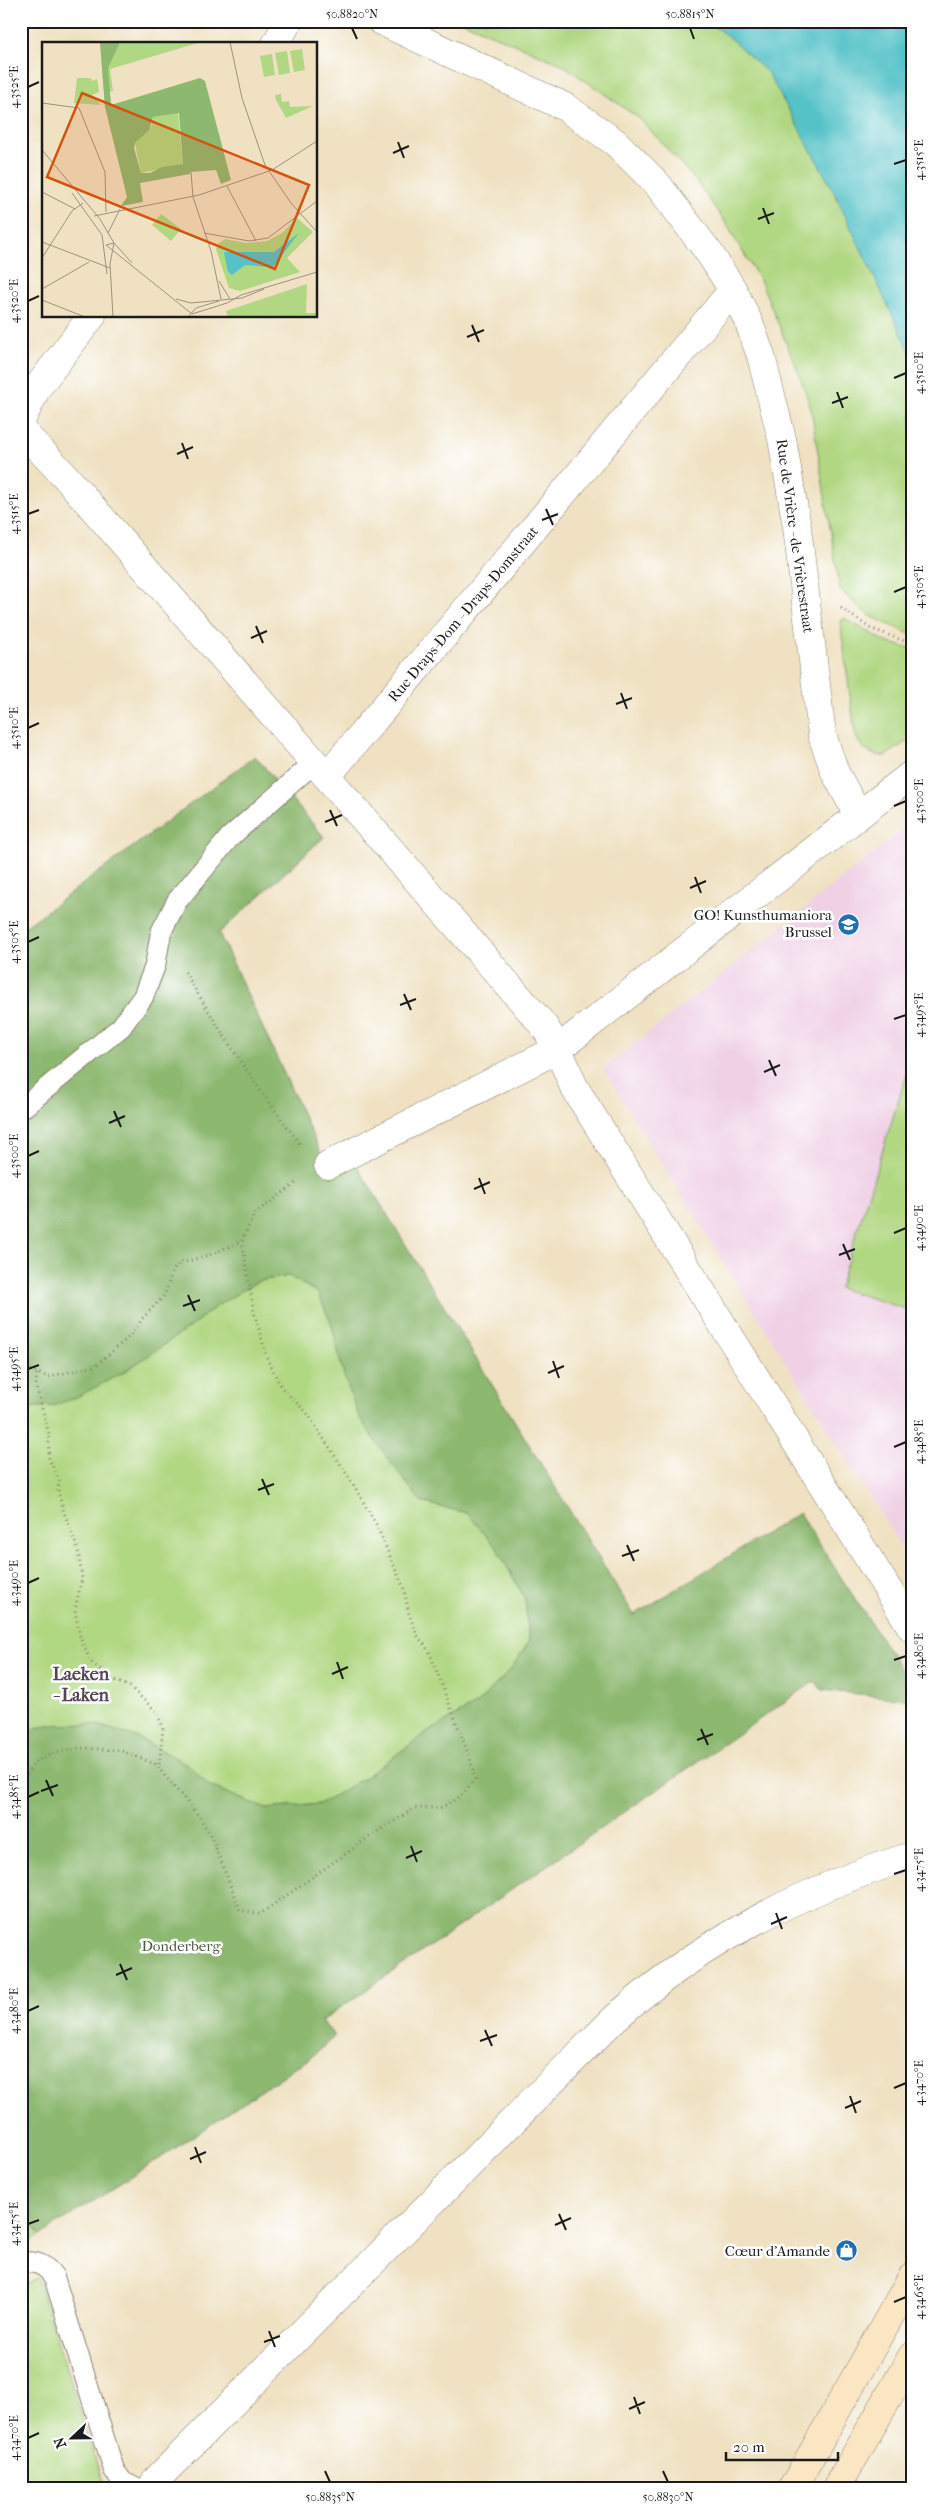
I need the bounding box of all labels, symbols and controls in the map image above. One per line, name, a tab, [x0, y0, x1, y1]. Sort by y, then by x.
text: 50.8820°N	[326, 7, 378, 21]
text: 50.8815°N	[665, 7, 715, 21]
inset map	[42, 42, 318, 318]
text: 4.3525°E	[7, 66, 21, 108]
text: 4.3515°E	[912, 140, 926, 180]
text: 4.3520°E	[7, 279, 21, 323]
text: 4.3510°E	[912, 352, 926, 394]
street label: Rue de Vrière - de Vrièrestraat	[772, 438, 818, 635]
text: 4.3515°E	[7, 494, 21, 534]
street label: Rue Draps-Dom - Draps-Domstraat	[384, 522, 542, 706]
text: 4.3505°E	[912, 565, 926, 609]
text: 4.3510°E	[7, 707, 21, 749]
text: 4.3500°E	[912, 779, 926, 823]
place label: GO! Kunsthumaniora Brussel	[694, 906, 833, 941]
school or university icon: GO! Kunsthumaniora Brussel	[836, 912, 860, 936]
text: 4.3505°E	[7, 920, 21, 964]
text: 4.3495°E	[912, 993, 926, 1037]
text: 4.3500°E	[7, 1134, 21, 1178]
text: 4.3490°E	[912, 1205, 926, 1251]
text: 4.3495°E	[7, 1347, 21, 1391]
text: 4.3485°E	[912, 1420, 926, 1464]
text: 4.3490°E	[7, 1560, 21, 1606]
text: 4.3480°E	[912, 1633, 926, 1679]
district label: Laeken - Laken	[53, 1664, 110, 1706]
text: 4.3485°E	[7, 1775, 21, 1819]
text: 4.3475°E	[912, 1848, 926, 1892]
park label: Donderberg	[141, 1937, 222, 1955]
text: 4.3480°E	[7, 1988, 21, 2034]
text: 4.3470°E	[912, 2060, 926, 2106]
text: 4.3475°E	[7, 2202, 21, 2246]
shop icon: Cœur d'Amande	[834, 2239, 858, 2263]
place label: Cœur d'Amande	[725, 2242, 831, 2260]
text: 4.3465°E	[912, 2274, 926, 2320]
north arrow	[48, 2412, 98, 2462]
text: 4.3470°E	[7, 2415, 21, 2461]
scale bar	[726, 2430, 838, 2462]
text: N	[50, 2434, 70, 2451]
text: 20 m	[733, 2438, 765, 2456]
text: 50.8835°N	[305, 2490, 355, 2504]
text: 50.8830°N	[642, 2490, 694, 2504]

